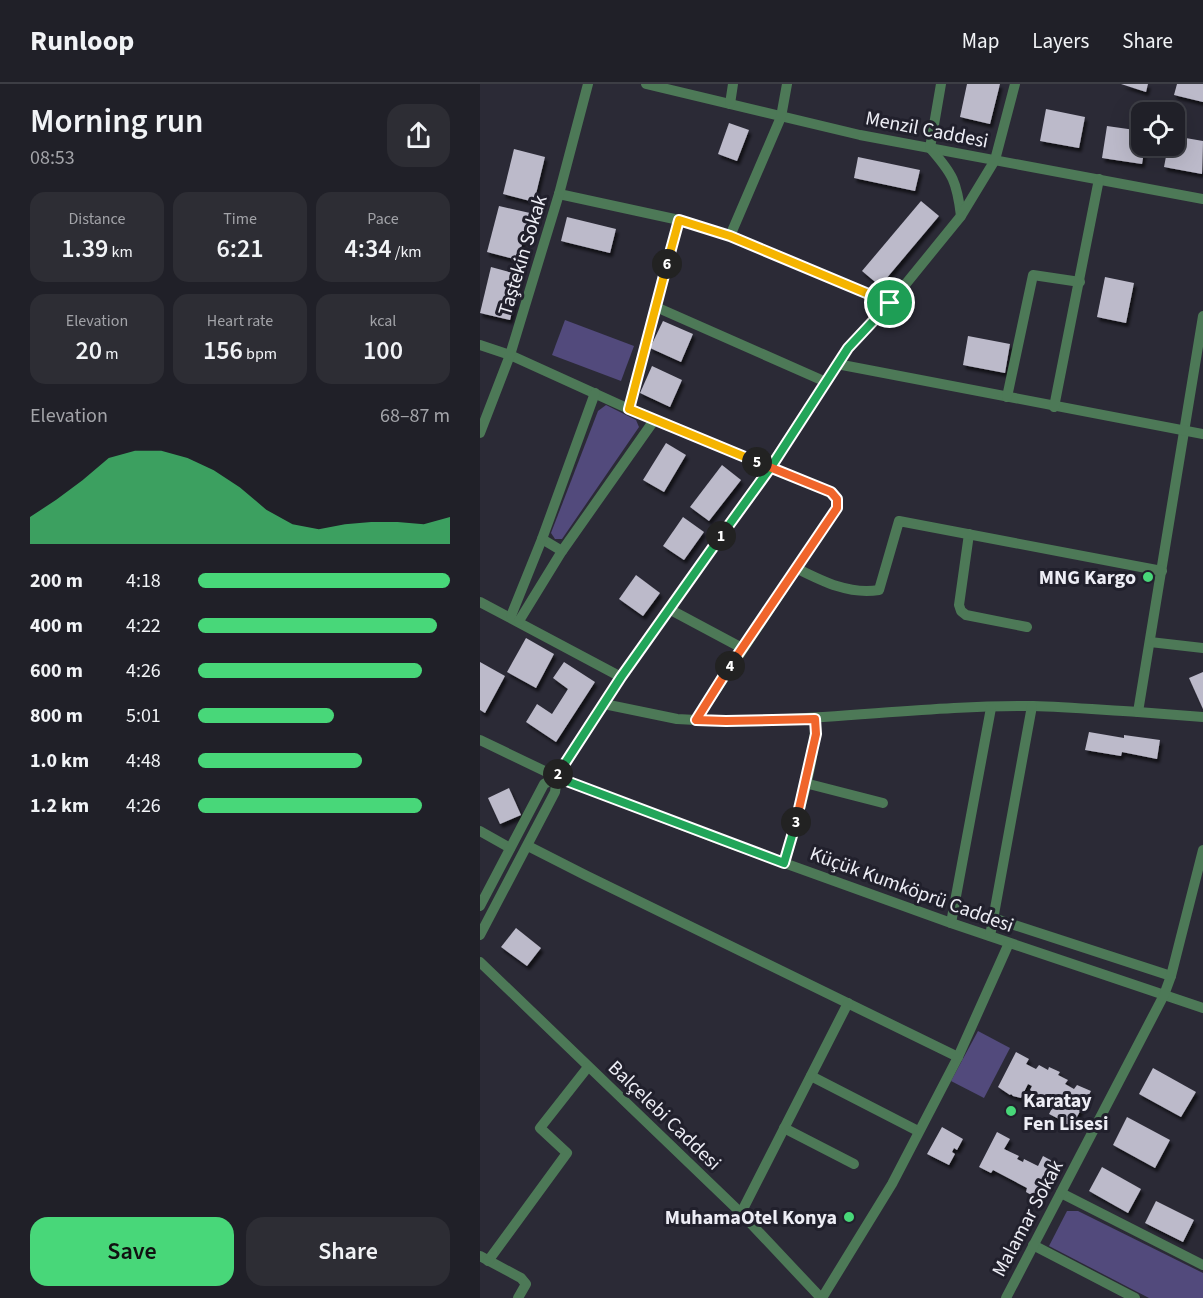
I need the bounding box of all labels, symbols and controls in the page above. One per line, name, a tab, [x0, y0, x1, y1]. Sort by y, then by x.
text: Runloop	[30, 21, 134, 61]
text: Map	[962, 26, 999, 56]
text: Layers	[1032, 26, 1089, 56]
text: Share	[1122, 26, 1173, 56]
text: Morning run	[30, 98, 204, 145]
map controls	[1131, 102, 1185, 156]
button: locate	[1131, 102, 1185, 156]
button: share	[387, 104, 450, 167]
street label: Menzil Caddesi	[863, 104, 991, 156]
text: 08:53	[30, 144, 75, 172]
street label: Taştekin Sokak	[491, 191, 555, 319]
text: Distance	[69, 208, 125, 230]
text: Time	[223, 208, 257, 230]
text: Pace	[367, 208, 399, 230]
text: 1.39	[61, 230, 108, 267]
text: 6:21	[216, 230, 264, 267]
text: 4:34	[344, 230, 392, 267]
text: km	[108, 241, 133, 263]
text: /km	[392, 241, 422, 263]
pin: 6	[652, 249, 682, 279]
text: 6	[663, 253, 671, 275]
pin	[864, 277, 915, 328]
icon: arrive	[873, 286, 906, 319]
text: Elevation	[66, 310, 128, 332]
text: Heart rate	[207, 310, 273, 332]
text: kcal	[370, 310, 396, 332]
text: 20	[75, 332, 102, 369]
text: 156	[203, 332, 243, 369]
text: 100	[363, 332, 403, 369]
text: m	[102, 343, 119, 365]
text: bpm	[243, 343, 277, 365]
text: Elevation	[30, 402, 108, 430]
text: 68–87 m	[380, 402, 450, 430]
pin: 5	[742, 447, 772, 477]
text: 5	[753, 451, 761, 473]
pin: 1	[706, 521, 736, 551]
text: 1	[717, 525, 725, 547]
place label: MNG Kargo	[1039, 564, 1136, 592]
text: 200 m	[30, 567, 83, 595]
text: 4:18	[126, 567, 161, 595]
marker: MNG Kargo	[1141, 570, 1155, 584]
text: 400 m	[30, 612, 83, 640]
text: 4:22	[126, 612, 161, 640]
pin: 4	[715, 651, 745, 681]
text: 4	[726, 655, 734, 677]
text: 600 m	[30, 657, 83, 685]
text: 4:26	[126, 657, 161, 685]
text: 800 m	[30, 702, 83, 730]
text: 5:01	[126, 702, 161, 730]
text: 1.0 km	[30, 747, 89, 775]
text: 4:48	[126, 747, 161, 775]
pin: 2	[543, 759, 573, 789]
text: 2	[554, 763, 562, 785]
text: 1.2 km	[30, 792, 89, 820]
text: 4:26	[126, 792, 161, 820]
pin: 3	[781, 807, 811, 837]
text: 3	[792, 811, 800, 833]
street label: Küçük Kumköprü Caddesi	[806, 840, 1017, 940]
street label: Balçelebi Caddesi	[602, 1054, 727, 1177]
place label: Karatay Fen Lisesi	[1023, 1087, 1108, 1138]
marker: Karatay Fen Lisesi	[1004, 1104, 1018, 1118]
street label: Malamar Sokak	[985, 1155, 1070, 1282]
place label: MuhamaOtel Konya	[665, 1204, 837, 1232]
marker: MuhamaOtel Konya	[842, 1210, 856, 1224]
button: Save	[30, 1217, 234, 1286]
button: Share	[246, 1217, 450, 1286]

